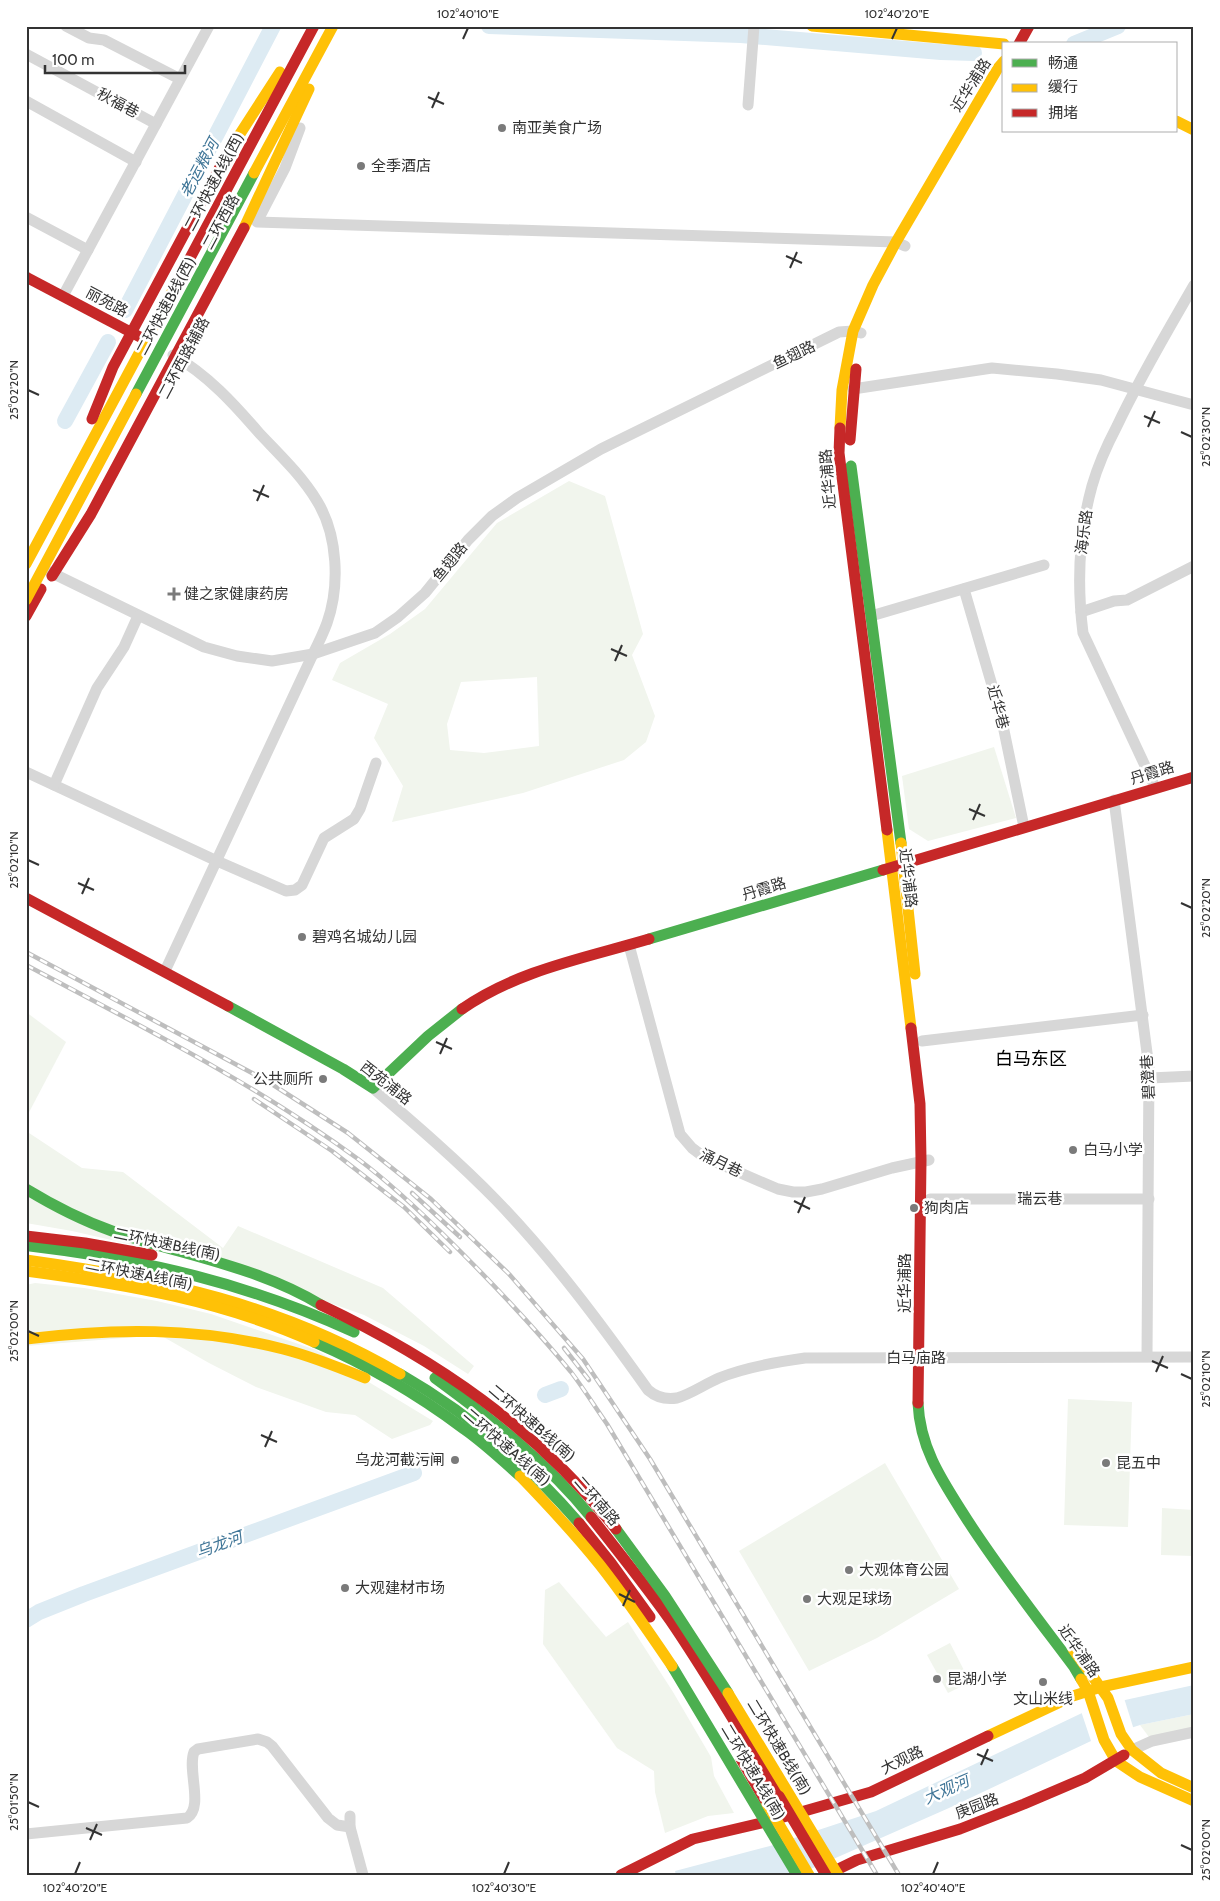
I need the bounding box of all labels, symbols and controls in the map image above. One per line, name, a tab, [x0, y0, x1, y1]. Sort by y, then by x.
text: 102°40'10"E	[437, 6, 499, 21]
text: 102°40'20"E	[865, 6, 929, 21]
scale bar	[45, 42, 185, 74]
legend	[1002, 42, 1178, 132]
text: 100 m	[52, 51, 94, 69]
text: 畅通	[1048, 54, 1078, 72]
street label: 近华浦路	[947, 55, 995, 115]
text: 缓行	[1048, 78, 1078, 96]
street label: 秋福巷	[94, 84, 142, 122]
text: 拥堵	[1048, 104, 1078, 122]
place label: 南亚美食广场	[512, 119, 602, 137]
marker: 南亚美食广场	[496, 122, 508, 134]
street label: 二环快速A线(西)	[181, 130, 247, 234]
water label: 老运粮河	[176, 133, 224, 201]
place label: 全季酒店	[371, 157, 431, 175]
marker: 全季酒店	[355, 160, 367, 172]
street label: 二环西路	[199, 191, 243, 253]
street label: 二环快速B线(西)	[133, 254, 199, 358]
street label: 丽苑路	[83, 283, 131, 321]
street label: 二环西路辅路	[155, 314, 213, 402]
street label: 鱼翅路	[770, 337, 818, 373]
text: 25°02'20"N	[6, 360, 21, 420]
text: 25°02'30"N	[1198, 407, 1213, 467]
street label: 近华浦路	[816, 448, 840, 510]
street label: 海乐路	[1072, 509, 1096, 555]
street label: 鱼翅路	[429, 539, 471, 585]
place label: 健之家健康药房	[184, 585, 289, 603]
marker: 健之家健康药房	[168, 588, 180, 600]
street label: 近华巷	[983, 683, 1013, 731]
street label: 丹霞路	[1128, 758, 1176, 788]
text: 25°02'10"N	[6, 831, 21, 889]
street label: 近华浦路	[895, 847, 921, 909]
street label: 丹霞路	[740, 874, 788, 904]
text: 25°02'20"N	[1198, 878, 1213, 938]
place label: 碧鸡名城幼儿园	[312, 928, 417, 946]
marker: 碧鸡名城幼儿园	[296, 931, 308, 943]
district label: 白马东区	[995, 1048, 1067, 1070]
street label: 碧澄巷	[1138, 1054, 1158, 1100]
street label: 西苑浦路	[357, 1057, 415, 1109]
place label: 公共厕所	[253, 1070, 313, 1088]
marker: 公共厕所	[317, 1073, 329, 1085]
place label: 白马小学	[1083, 1141, 1143, 1159]
marker: 白马小学	[1067, 1144, 1079, 1156]
street label: 涌月巷	[697, 1145, 745, 1181]
street label: 瑞云巷	[1017, 1190, 1063, 1208]
place label: 狗肉店	[924, 1199, 969, 1217]
marker: 狗肉店	[908, 1202, 920, 1214]
street label: 二环快速B线(南)	[112, 1224, 222, 1264]
street label: 近华浦路	[896, 1253, 914, 1313]
street label: 二环快速A线(南)	[84, 1255, 194, 1293]
text: 25°02'00"N	[6, 1300, 21, 1362]
street label: 白马庙路	[886, 1349, 946, 1367]
text: 25°02'10"N	[1198, 1350, 1213, 1408]
street label: 二环快速B线(南)	[485, 1381, 579, 1465]
street label: 二环快速A线(南)	[460, 1405, 554, 1489]
place label: 乌龙河截污闸	[355, 1451, 445, 1469]
marker: 乌龙河截污闸	[449, 1454, 461, 1466]
place label: 昆五中	[1116, 1454, 1161, 1472]
marker: 昆五中	[1100, 1457, 1112, 1469]
street label: 二环南路	[571, 1472, 623, 1530]
water label: 乌龙河	[193, 1526, 248, 1562]
place label: 大观体育公园	[859, 1561, 949, 1579]
marker: 大观体育公园	[843, 1564, 855, 1576]
place label: 大观建材市场	[355, 1579, 445, 1597]
marker: 大观建材市场	[339, 1582, 351, 1594]
place label: 大观足球场	[817, 1590, 892, 1608]
marker: 大观足球场	[801, 1593, 813, 1605]
street label: 近华浦路	[1054, 1621, 1104, 1681]
place label: 昆湖小学	[947, 1670, 1007, 1688]
marker: 昆湖小学	[931, 1673, 943, 1685]
marker: 文山米线	[1037, 1676, 1049, 1688]
place label: 文山米线	[1013, 1690, 1073, 1708]
street label: 二环快速B线(南)	[743, 1696, 815, 1798]
street label: 二环快速A线(南)	[717, 1721, 789, 1823]
street label: 大观路	[878, 1742, 926, 1778]
water label: 大观河	[920, 1770, 975, 1808]
text: 25°01'50"N	[6, 1773, 21, 1831]
street label: 庚园路	[953, 1790, 1001, 1822]
text: 25°02'00"N	[1198, 1819, 1213, 1881]
text: 102°40'20"E	[43, 1880, 107, 1895]
text: 102°40'30"E	[472, 1880, 537, 1895]
text: 102°40'40"E	[901, 1880, 966, 1895]

